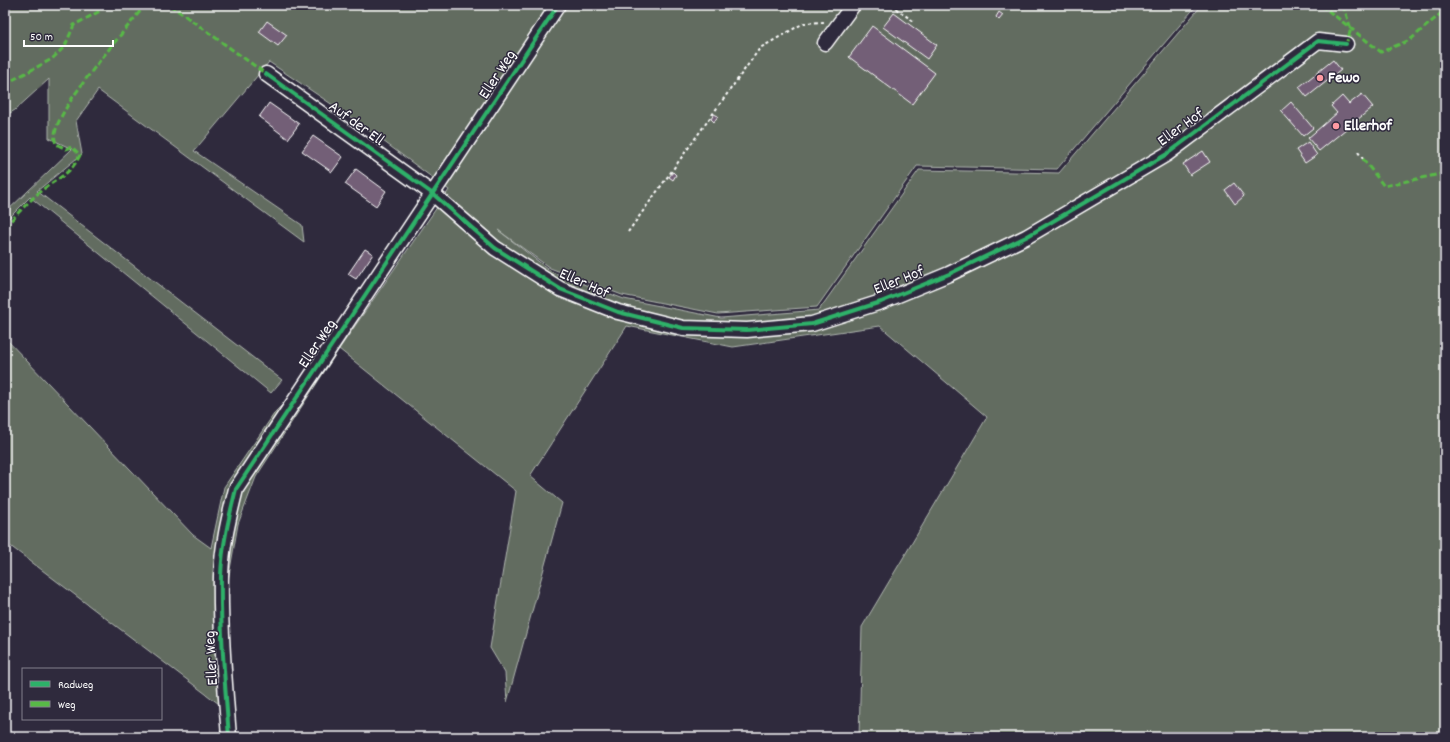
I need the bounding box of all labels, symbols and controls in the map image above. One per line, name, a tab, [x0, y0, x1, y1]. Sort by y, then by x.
scale bar	[24, 22, 113, 48]
text: 50 m	[30, 29, 53, 46]
street label: Eller Weg	[473, 46, 523, 104]
place label: Fewo	[1328, 67, 1360, 90]
marker: Fewo	[1315, 73, 1325, 83]
street label: Auf der Ell	[323, 96, 389, 152]
street label: Eller Hof	[1153, 103, 1209, 153]
place label: Ellerhof	[1344, 115, 1393, 138]
marker: Ellerhof	[1331, 121, 1341, 131]
street label: Eller Hof	[870, 260, 928, 301]
street label: Eller Hof	[555, 263, 613, 305]
street label: Eller Weg	[293, 315, 343, 373]
street label: Eller Weg	[199, 630, 225, 686]
legend	[22, 668, 162, 720]
text: Radweg	[58, 677, 93, 694]
text: Weg	[58, 697, 75, 714]

